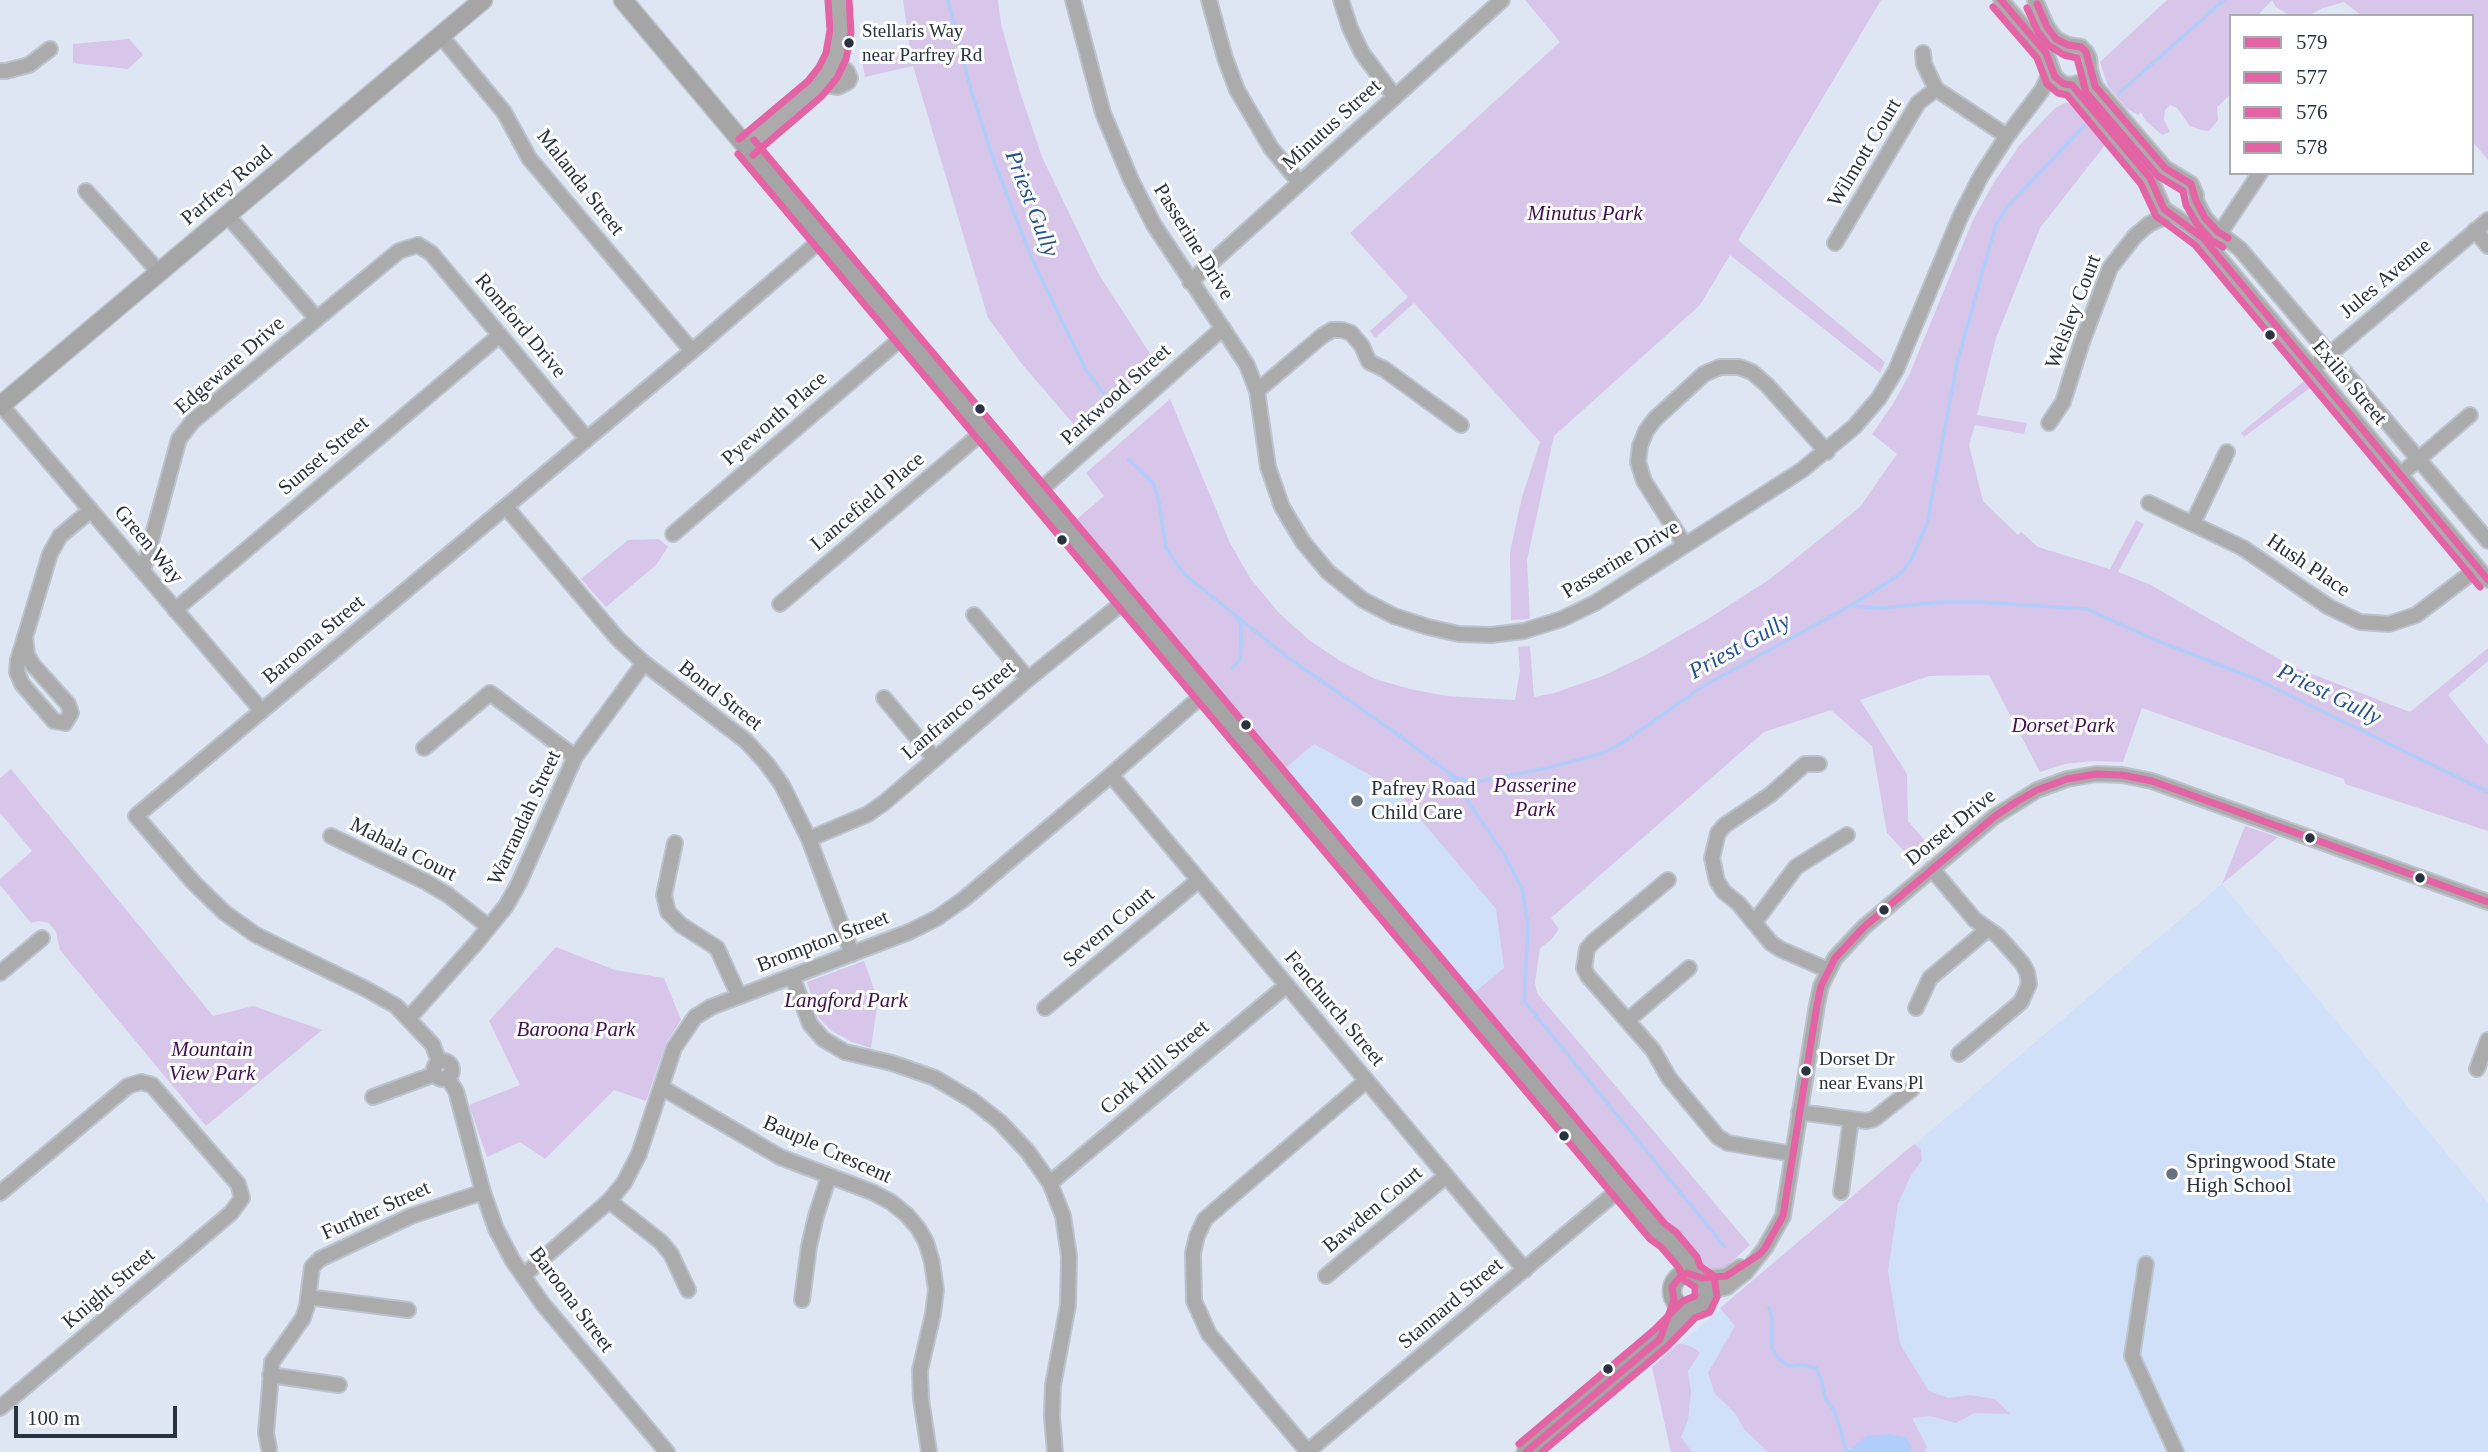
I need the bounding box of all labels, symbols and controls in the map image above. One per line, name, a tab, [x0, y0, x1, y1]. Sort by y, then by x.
legend	[2229, 14, 2474, 175]
place label: Stellaris Way near Parfrey Rd	[862, 21, 982, 65]
text: 579	[2296, 30, 2328, 54]
marker: Stellaris Way near Parfrey Rd	[842, 36, 856, 50]
text: 577	[2296, 65, 2328, 89]
street label: Minutus Street	[1277, 74, 1387, 176]
street label: Wilmott Court	[1823, 94, 1907, 212]
text: 576	[2296, 100, 2328, 124]
street label: Malanda Street	[531, 125, 629, 241]
text: 578	[2296, 135, 2328, 159]
street label: Parfrey Road	[176, 141, 278, 231]
water label: Priest Gully	[998, 147, 1064, 261]
street label: Passerine Drive	[1147, 179, 1239, 305]
park label: Minutus Park	[1528, 201, 1642, 227]
street label: Jules Avenue	[2335, 234, 2437, 324]
street label: Welsley Court	[2041, 251, 2107, 373]
street label: Romford Drive	[469, 269, 571, 383]
street label: Edgeware Drive	[170, 312, 290, 420]
unlabelled marker	[2263, 328, 2277, 342]
street label: Exilis Street	[2306, 335, 2392, 431]
street label: Parkwood Street	[1056, 339, 1176, 451]
street label: Pyeworth Place	[717, 366, 833, 472]
unlabelled marker	[973, 402, 987, 416]
street label: Sunset Street	[274, 411, 374, 501]
street label: Lancefield Place	[806, 447, 930, 557]
street label: Green Way	[108, 501, 188, 589]
street label: Passerine Drive	[1558, 515, 1684, 605]
street label: Hush Place	[2262, 529, 2354, 603]
unlabelled marker	[1055, 533, 1069, 547]
street label: Baroona Street	[258, 590, 370, 690]
water label: Priest Gully	[1684, 608, 1796, 686]
street label: Bond Street	[673, 655, 767, 737]
street label: Lanfranco Street	[897, 656, 1021, 766]
water label: Priest Gully	[2273, 658, 2385, 732]
park label: Dorset Park	[2011, 713, 2115, 739]
unlabelled marker	[1239, 718, 1253, 732]
street label: Warrandah Street	[483, 747, 567, 889]
park label: Passerine Park	[1494, 773, 1576, 823]
place label: Pafrey Road Child Care	[1371, 776, 1475, 826]
street label: Dorset Drive	[1901, 784, 2001, 872]
marker: Pafrey Road Child Care	[1349, 793, 1365, 809]
street label: Mahala Court	[346, 812, 460, 888]
unlabelled marker	[2303, 831, 2317, 845]
unlabelled marker	[2413, 871, 2427, 885]
street label: Severn Court	[1058, 883, 1160, 973]
unlabelled marker	[1877, 903, 1891, 917]
street label: Brompton Street	[753, 905, 893, 979]
street label: Fenchurch Street	[1278, 946, 1390, 1072]
park label: Langford Park	[784, 988, 908, 1014]
street label: Cork Hill Street	[1096, 1015, 1214, 1121]
park label: Baroona Park	[517, 1017, 635, 1043]
park label: Mountain View Park	[169, 1037, 255, 1087]
place label: Dorset Dr near Evans Pl	[1819, 1049, 1923, 1093]
marker: Dorset Dr near Evans Pl	[1799, 1064, 1813, 1078]
street label: Bauple Crescent	[759, 1110, 895, 1190]
unlabelled marker	[1557, 1129, 1571, 1143]
place label: Springwood State High School	[2186, 1149, 2336, 1199]
street label: Bawden Court	[1318, 1161, 1428, 1259]
marker: Springwood State High School	[2164, 1166, 2180, 1182]
street label: Further Street	[318, 1176, 434, 1246]
street label: Baroona Street	[523, 1242, 619, 1358]
street label: Knight Street	[58, 1243, 160, 1335]
street label: Stannard Street	[1394, 1253, 1508, 1355]
unlabelled marker	[1601, 1362, 1615, 1376]
scale bar	[18, 1392, 180, 1436]
text: 100 m	[27, 1406, 80, 1430]

